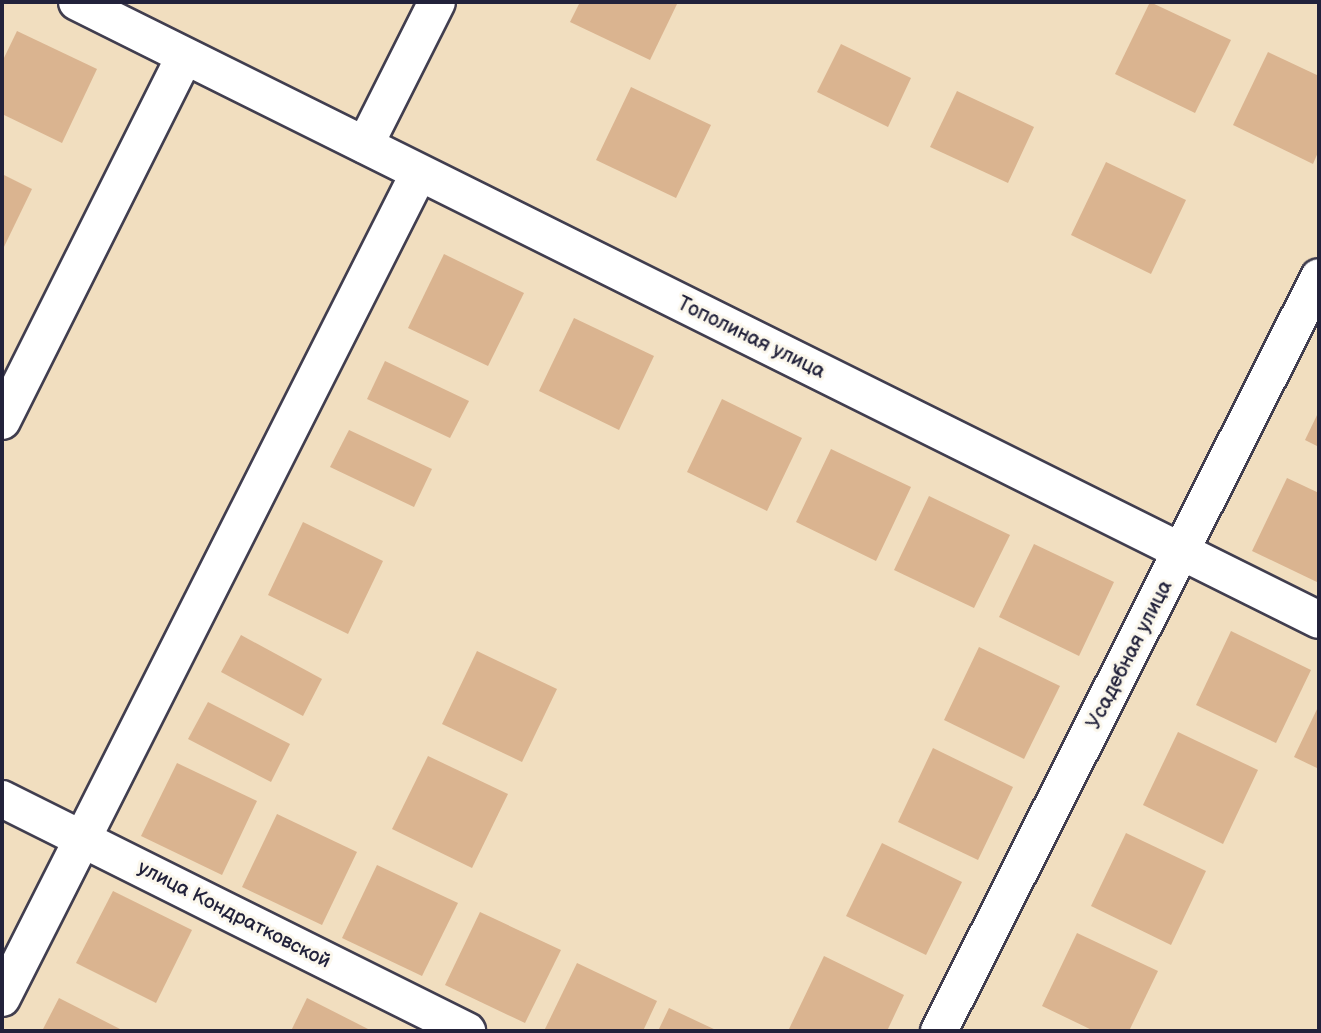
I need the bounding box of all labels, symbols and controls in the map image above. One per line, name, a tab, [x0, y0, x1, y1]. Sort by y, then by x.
street label: Тополиная улица	[673, 292, 829, 384]
street label: Усадебная улица	[1082, 577, 1178, 733]
street label: улица Кондратковской	[134, 856, 334, 974]

